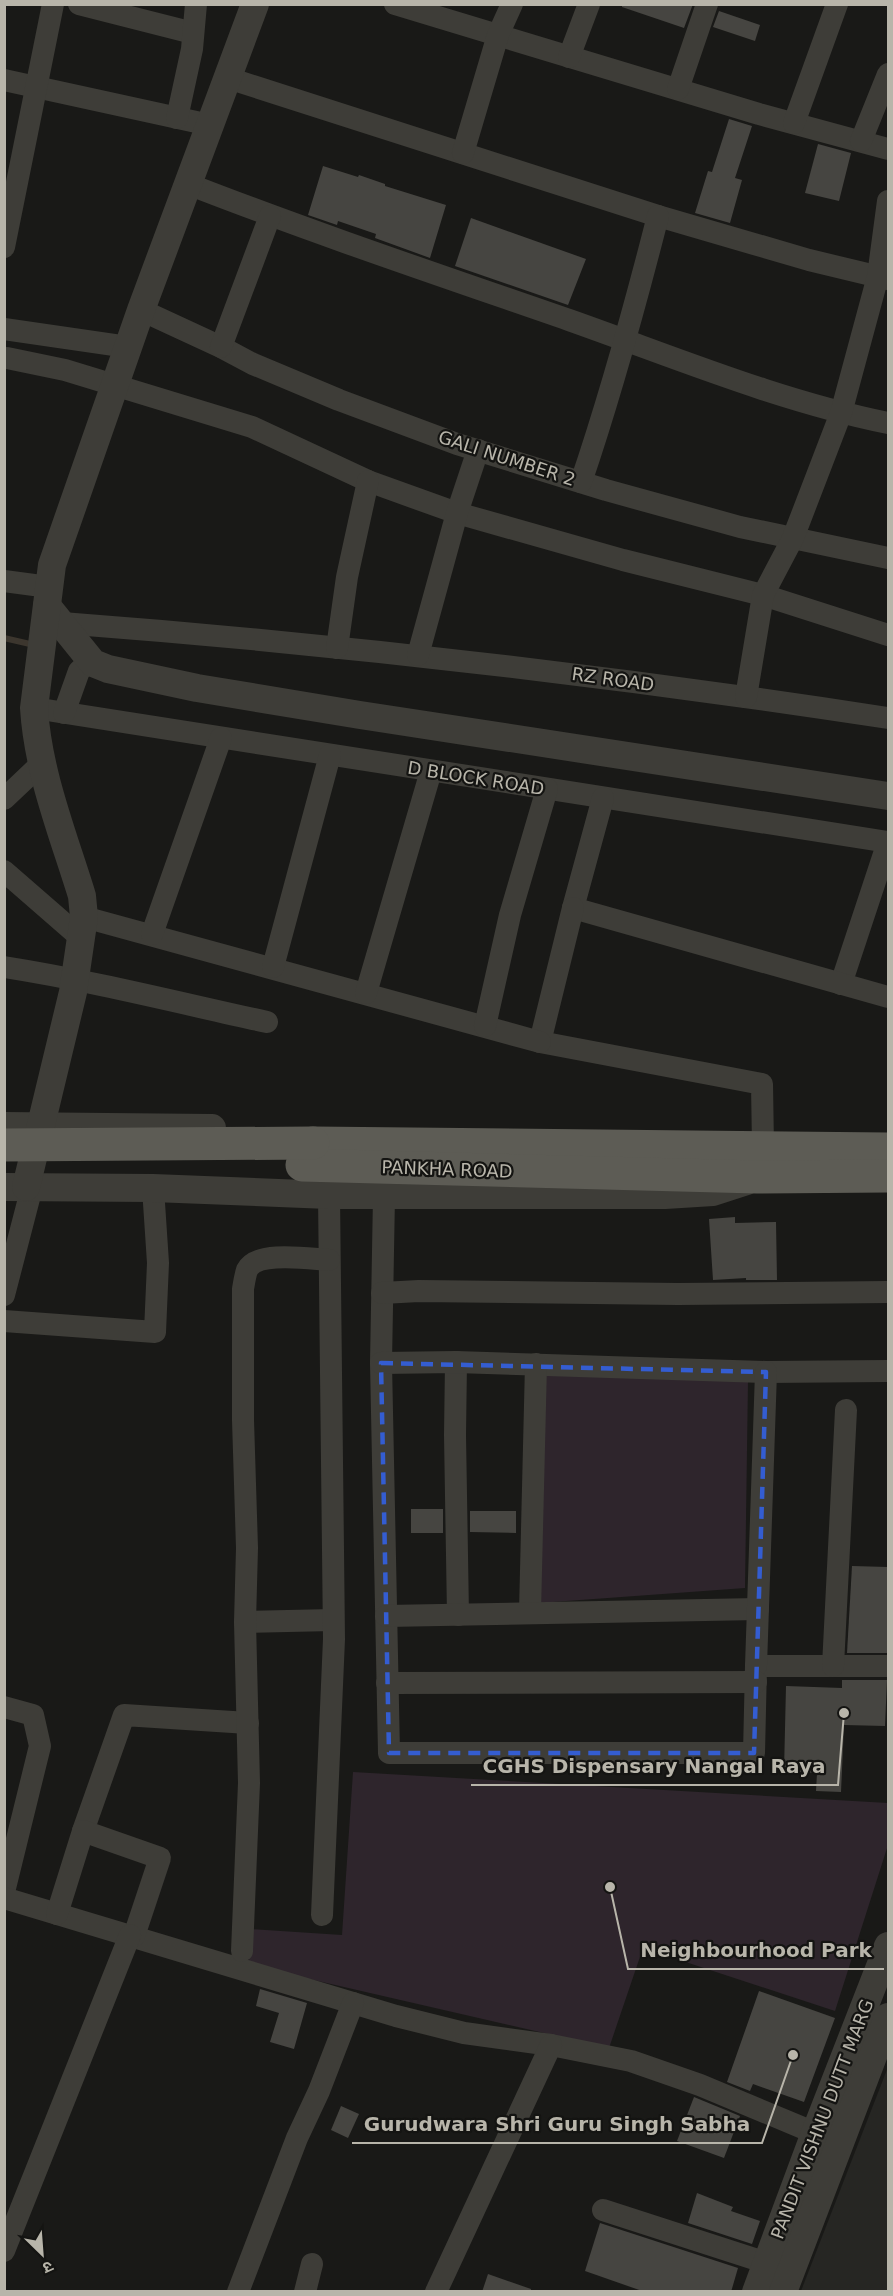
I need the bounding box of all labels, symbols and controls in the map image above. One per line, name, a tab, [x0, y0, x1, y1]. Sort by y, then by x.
street label: GALI NUMBER 2	[436, 426, 578, 490]
street label: RZ ROAD	[570, 663, 656, 695]
street label: D BLOCK ROAD	[406, 757, 546, 799]
street label: PANKHA ROAD	[381, 1156, 513, 1182]
callout: CGHS Dispensary Nangal Raya	[471, 1747, 838, 1785]
text: CGHS Dispensary Nangal Raya	[483, 1754, 825, 1778]
callout: Neighbourhood Park	[628, 1931, 884, 1969]
text: Neighbourhood Park	[640, 1938, 873, 1962]
street label: PANDIT VISHNU DUTT MARG	[766, 1996, 878, 2242]
callout: Gurudwara Shri Guru Singh Sabha	[352, 2105, 762, 2143]
text: Gurudwara Shri Guru Singh Sabha	[364, 2112, 750, 2136]
north arrow	[12, 2224, 72, 2284]
text: उ	[39, 2257, 56, 2278]

